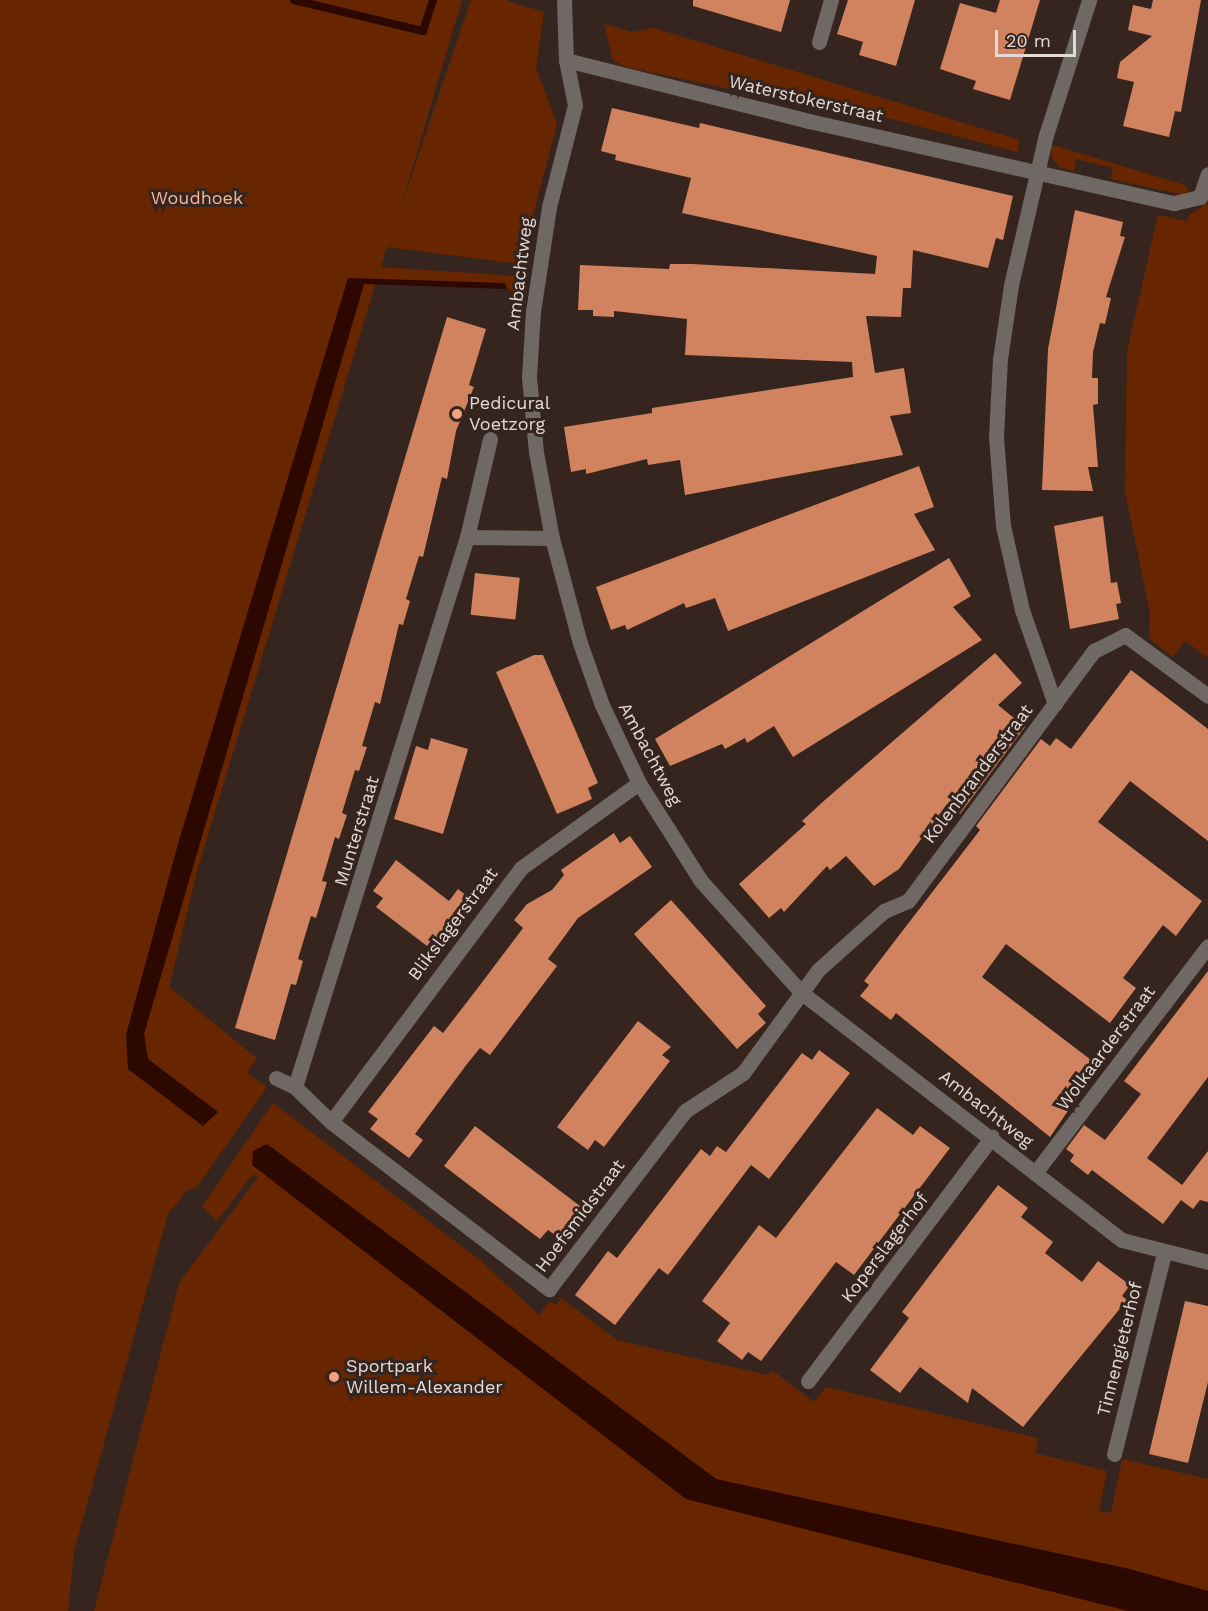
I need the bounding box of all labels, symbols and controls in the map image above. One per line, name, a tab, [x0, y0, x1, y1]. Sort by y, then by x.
scale bar	[998, 18, 1079, 56]
text: 20 m	[1006, 30, 1051, 51]
street label: Waterstokerstraat	[727, 71, 885, 127]
park label: Woudhoek	[151, 187, 243, 209]
street label: Ambachtweg	[502, 216, 538, 332]
place label: Pedicural Voetzorg	[469, 393, 550, 436]
marker: Pedicural Voetzorg	[450, 407, 464, 421]
street label: Ambachtweg	[614, 699, 686, 809]
street label: Kolenbranderstraat	[919, 700, 1037, 848]
street label: Munterstraat	[330, 773, 384, 889]
street label: Blikslagerstraat	[403, 863, 503, 985]
street label: Wolkaarderstraat	[1052, 981, 1160, 1115]
street label: Ambachtweg	[934, 1065, 1038, 1153]
street label: Hoefsmidstraat	[531, 1155, 629, 1277]
street label: Koperslagerhof	[837, 1189, 933, 1307]
street label: Tinnengieterhof	[1093, 1280, 1147, 1418]
place label: Sportpark Willem-Alexander	[346, 1356, 503, 1398]
marker: Sportpark Willem-Alexander	[327, 1370, 341, 1384]

